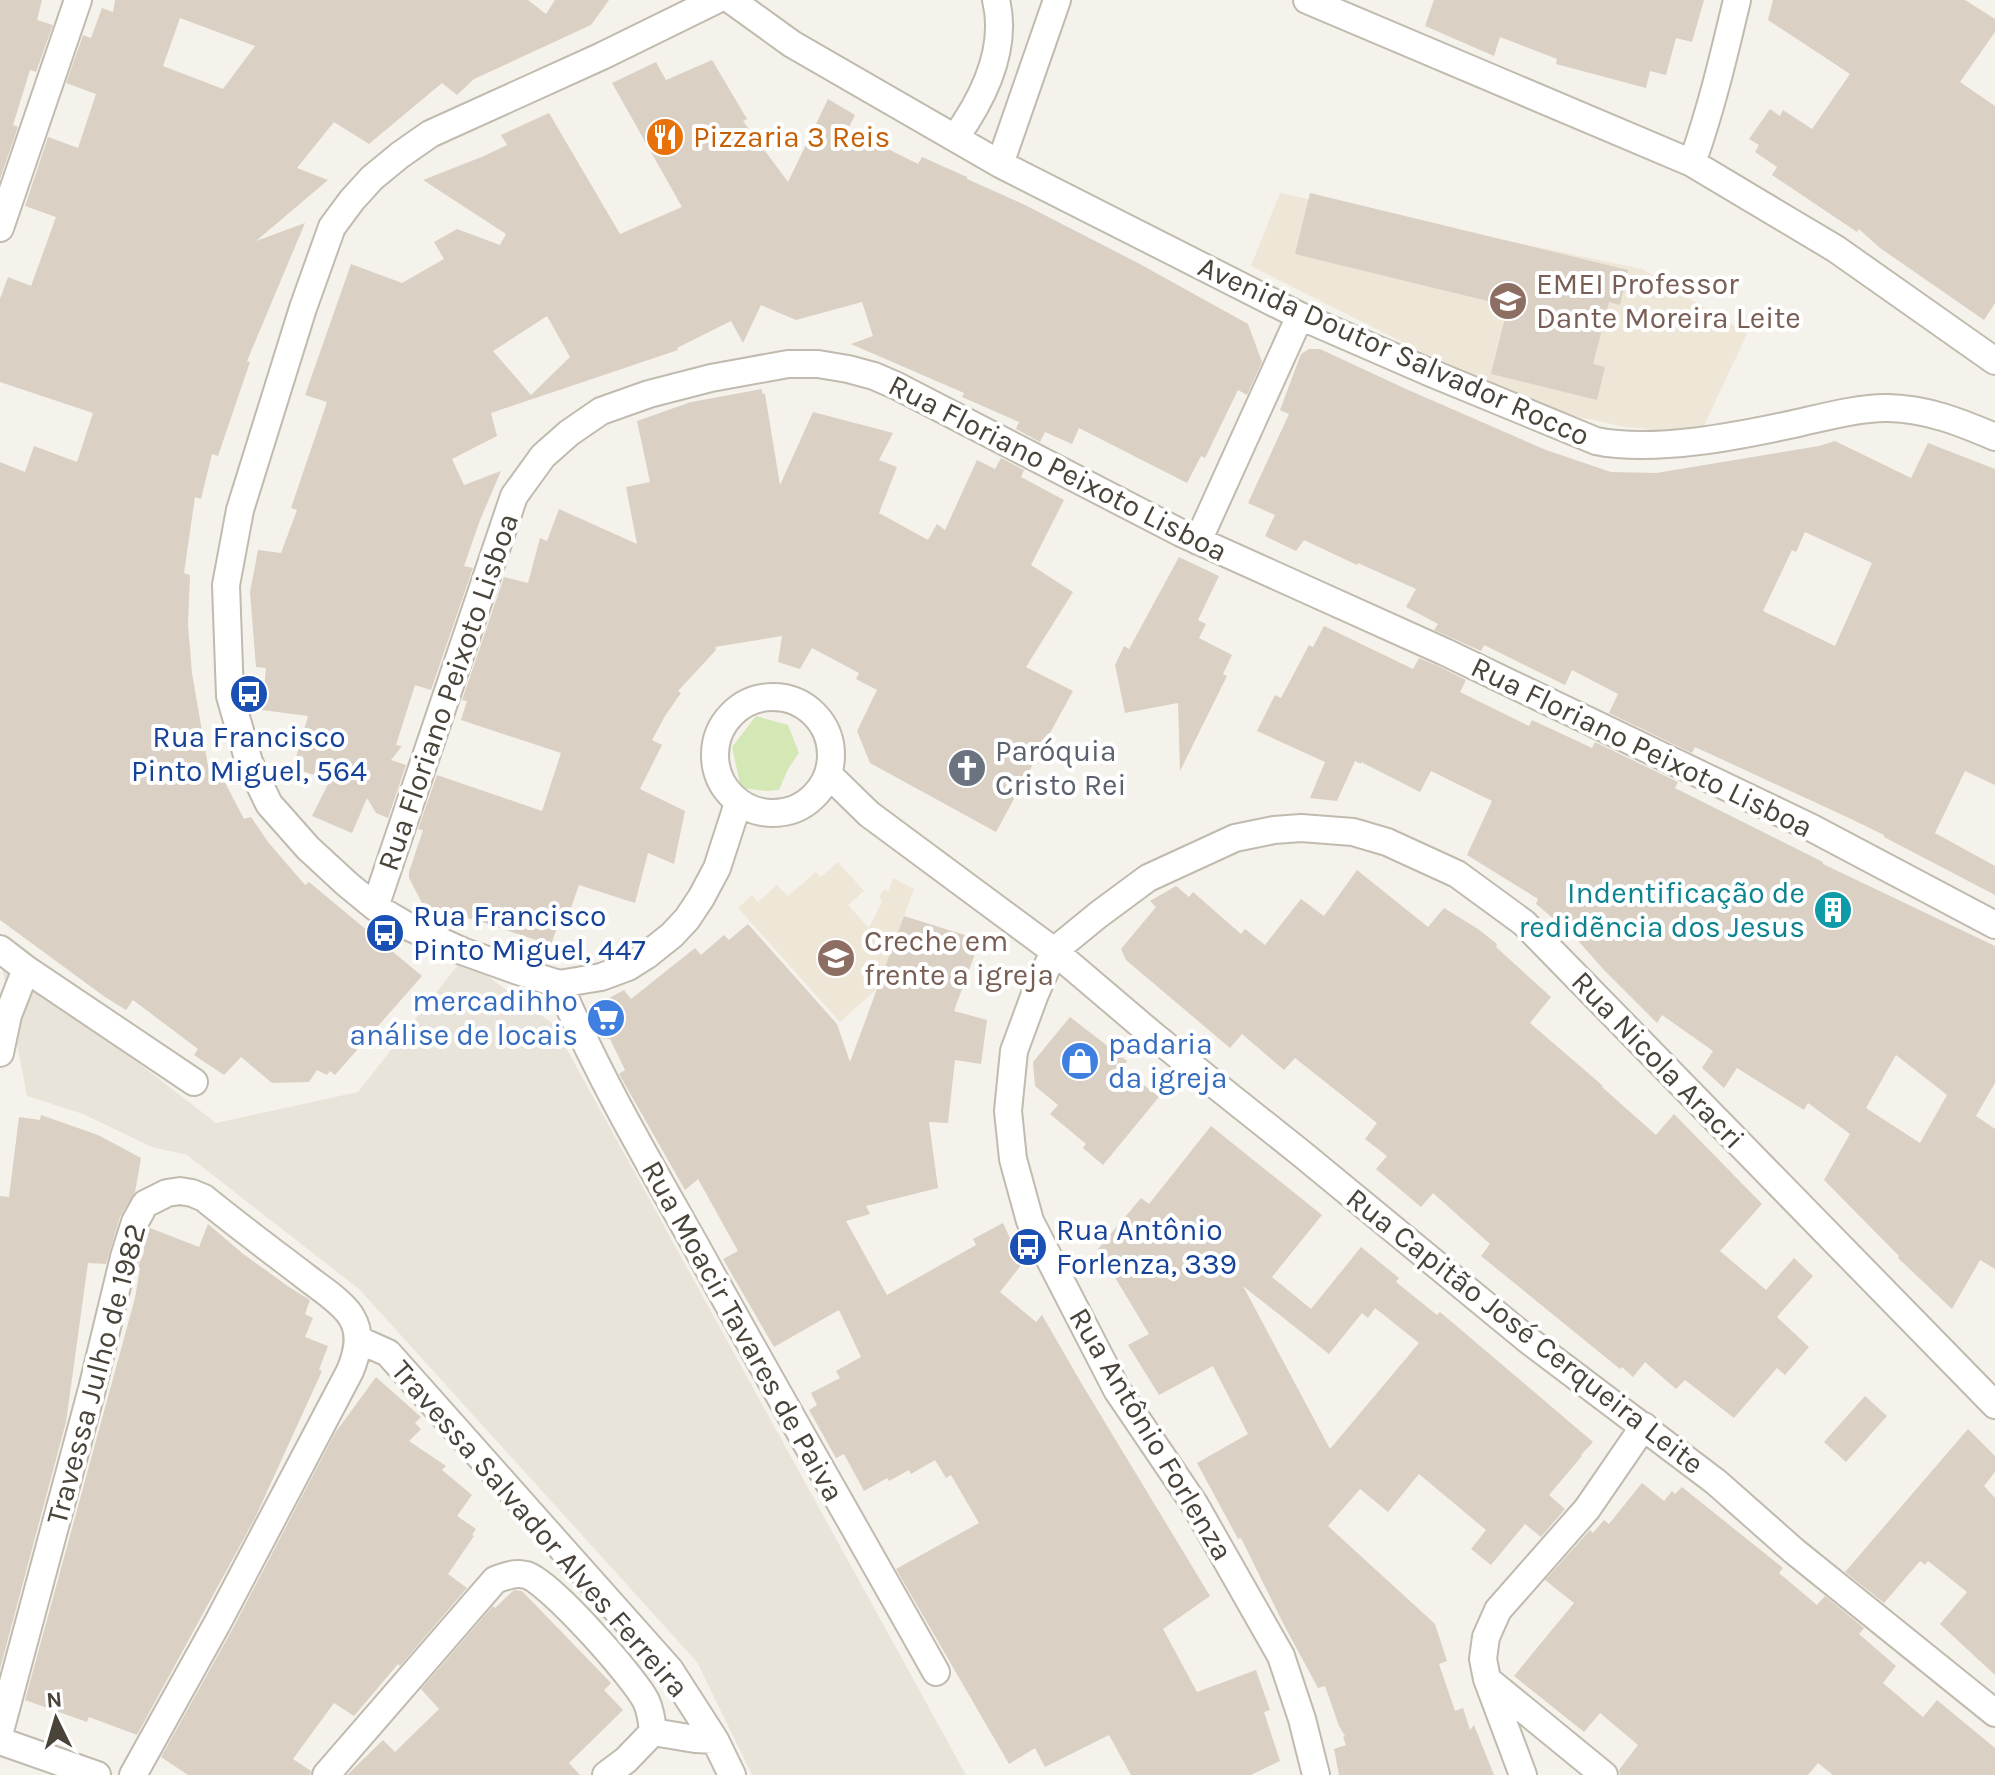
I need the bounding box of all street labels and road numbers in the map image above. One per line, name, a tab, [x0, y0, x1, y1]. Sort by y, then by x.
street label: Avenida Doutor Salvador Rocco	[1193, 248, 1595, 454]
street label: Rua Floriano Peixoto Lisboa	[883, 367, 1233, 569]
street label: Rua Floriano Peixoto Lisboa	[370, 509, 526, 875]
street label: Rua Floriano Peixoto Lisboa	[1465, 649, 1819, 845]
street label: Rua Nicola Aracri	[1564, 964, 1752, 1156]
street label: Rua Moacir Tavares de Paiva	[634, 1154, 852, 1508]
street label: Rua Capitão José Cerqueira Leite	[1339, 1180, 1711, 1482]
street label: Travessa Julho de 1982	[39, 1220, 153, 1528]
street label: Rua Antônio Forlenza	[1061, 1301, 1241, 1567]
street label: Travessa Salvador Alves Ferreira	[384, 1353, 696, 1705]

